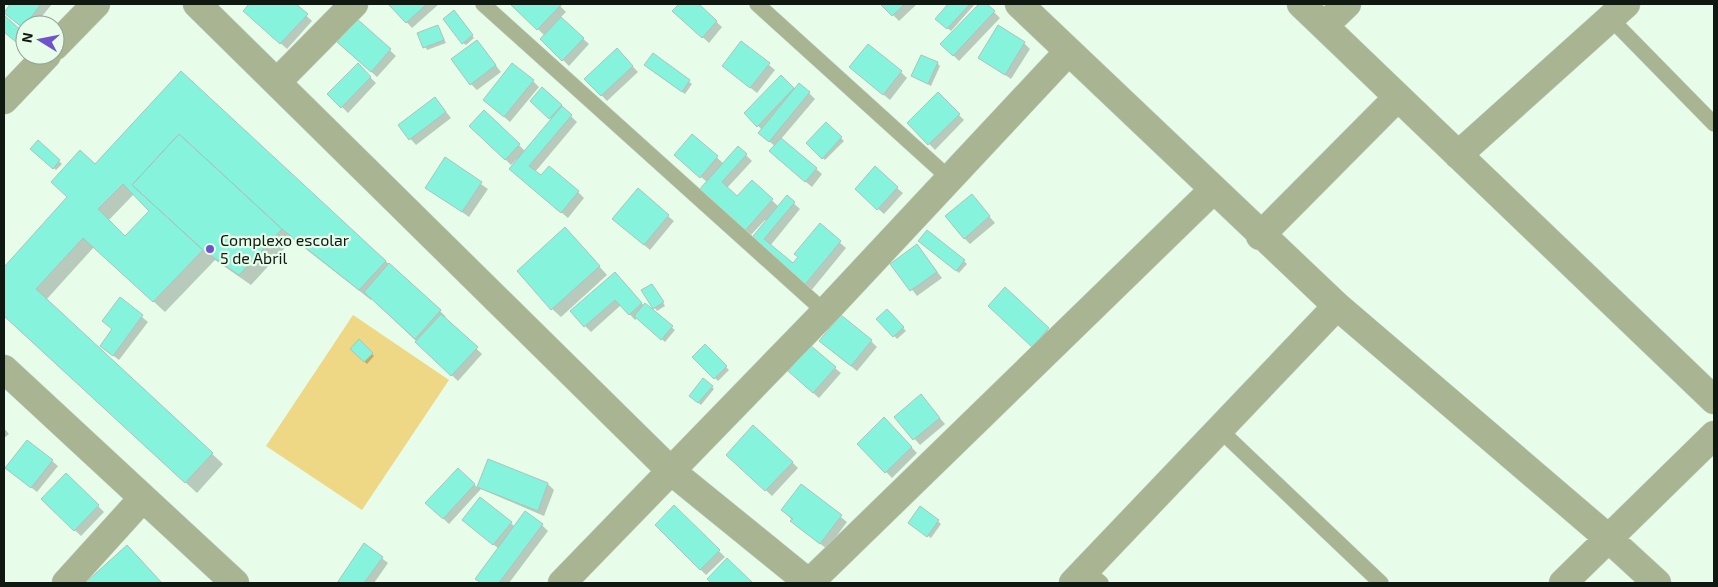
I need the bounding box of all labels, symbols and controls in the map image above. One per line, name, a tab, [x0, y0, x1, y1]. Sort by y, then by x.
north arrow	[15, 15, 65, 65]
text: N	[17, 31, 36, 44]
place label: Complexo escolar 5 de Abril	[220, 230, 350, 267]
marker: Complexo escolar 5 de Abril	[204, 243, 216, 255]

